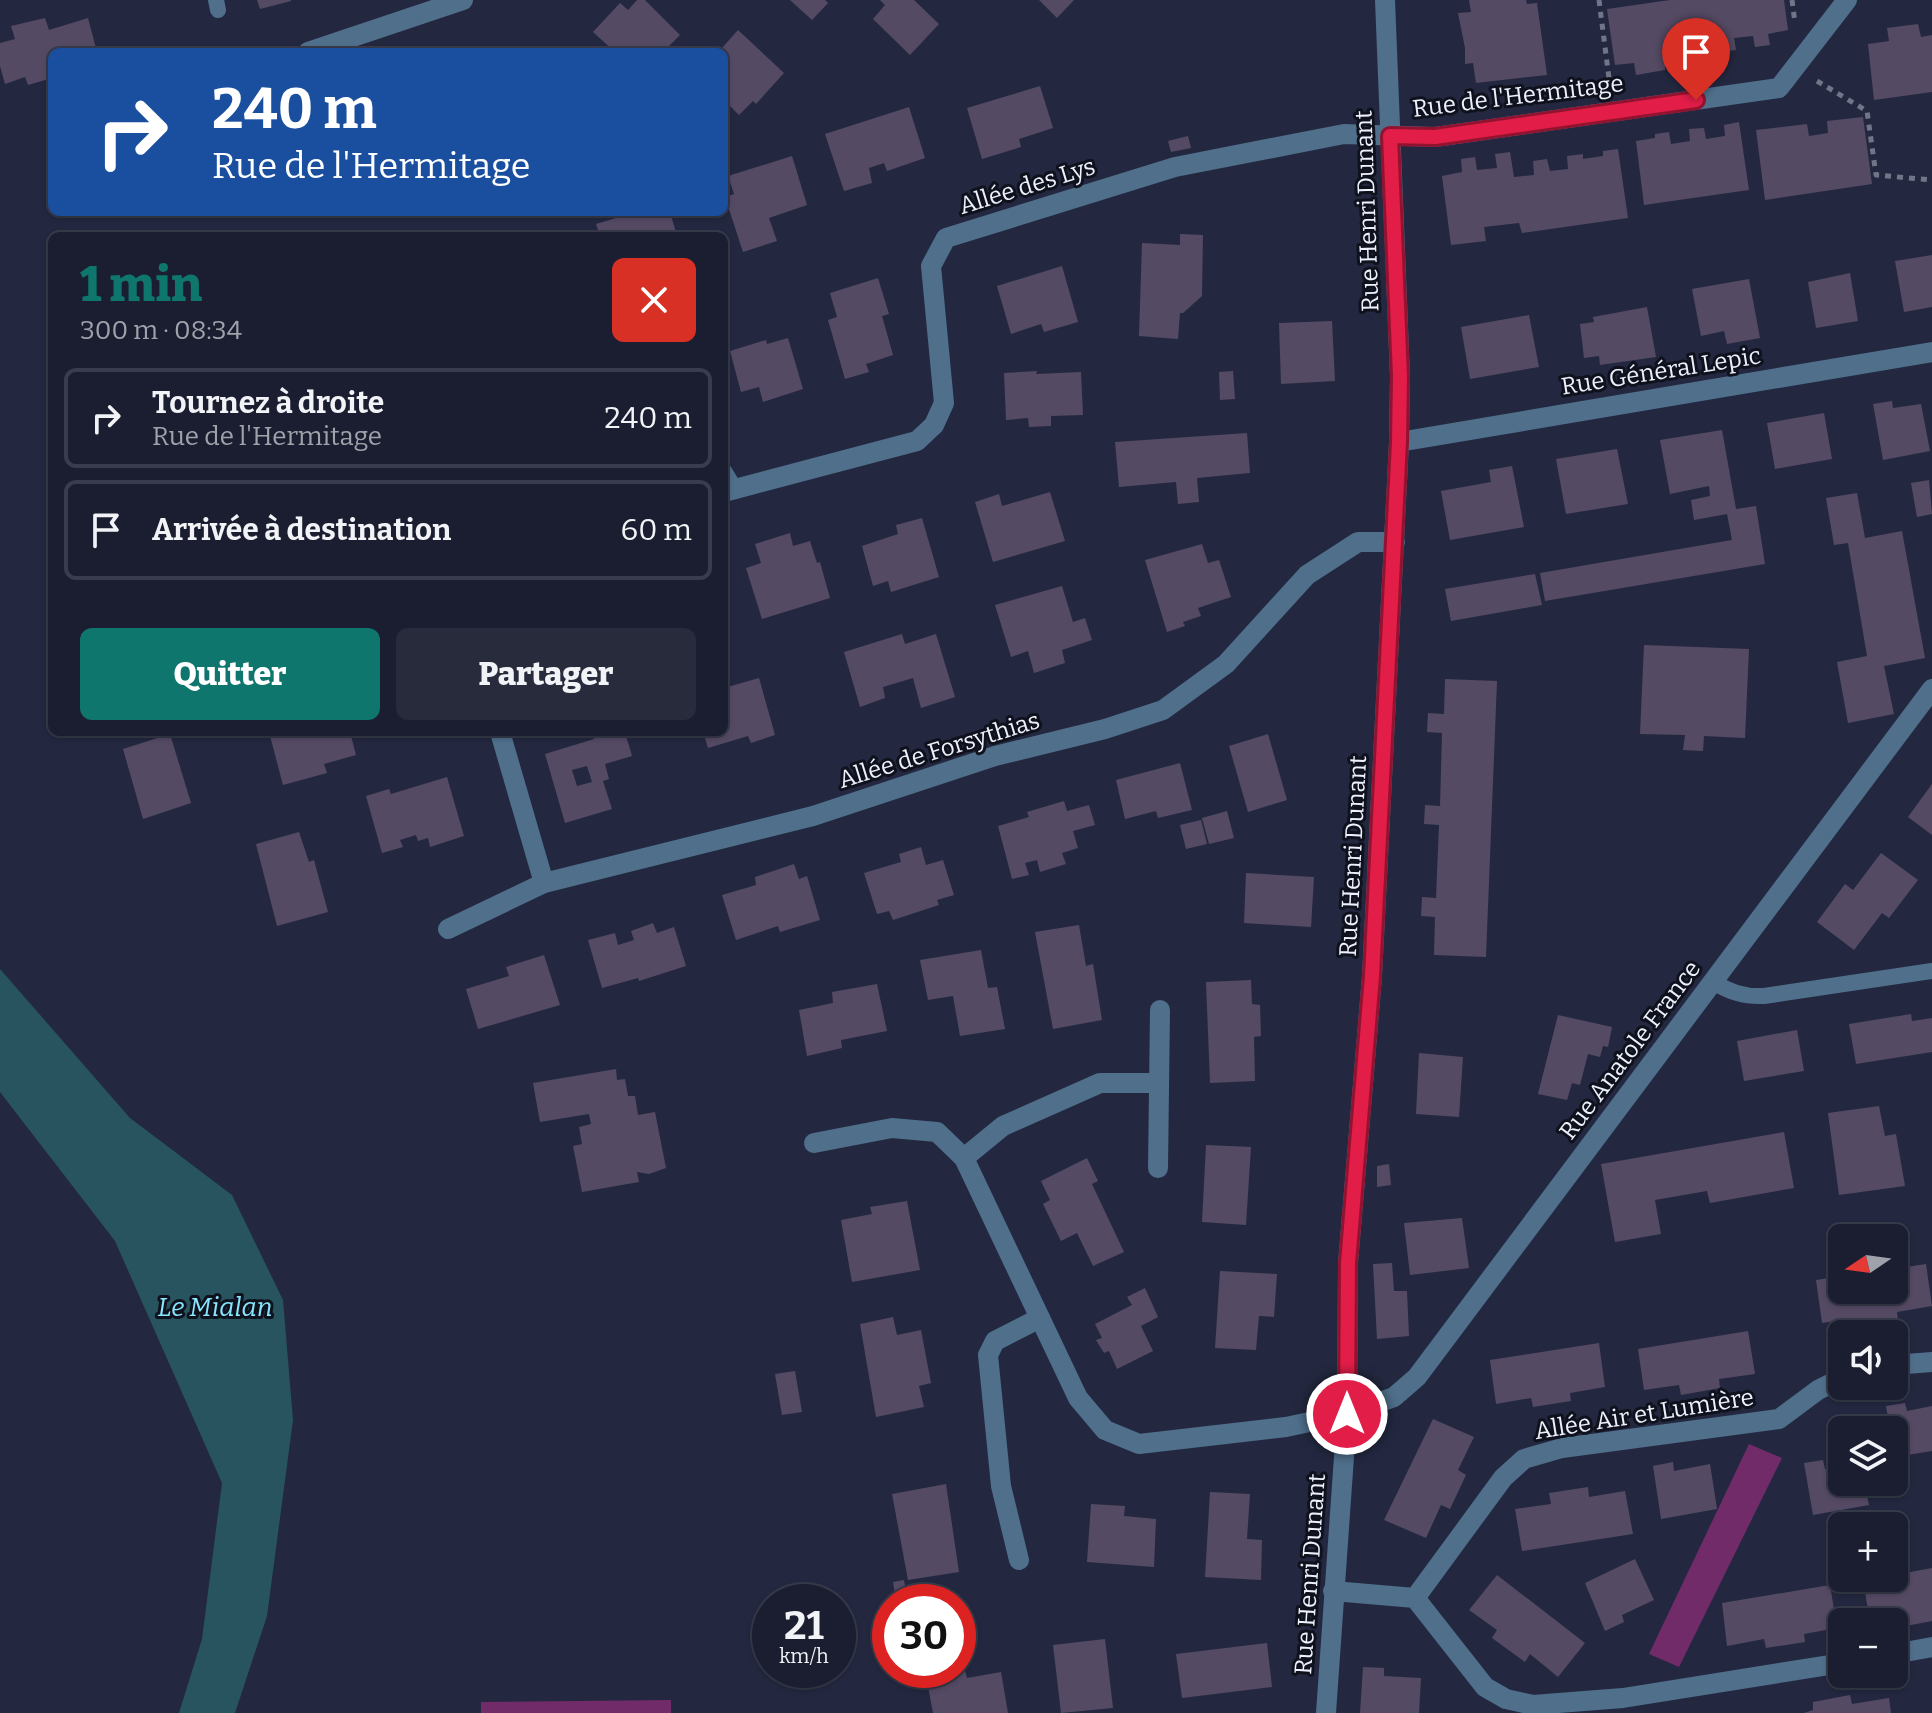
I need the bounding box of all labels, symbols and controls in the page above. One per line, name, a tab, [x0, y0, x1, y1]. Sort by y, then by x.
pin	[1662, 18, 1730, 100]
icon: arrive	[1674, 30, 1718, 74]
street label: Rue de l'Hermitage	[1411, 69, 1625, 123]
text: 240 m	[212, 76, 377, 143]
icon: right	[80, 80, 184, 184]
street label: Rue Henri Dunant	[1349, 109, 1385, 312]
text: Rue de l'Hermitage	[212, 144, 531, 188]
street label: Allée des Lys	[956, 152, 1098, 220]
text: 1 min	[80, 256, 202, 314]
button: close	[612, 258, 696, 342]
text: 300 m · 08:34	[80, 315, 242, 346]
street label: Rue Général Lepic	[1559, 341, 1763, 401]
text: Tournez à droite	[152, 385, 384, 421]
icon: right	[84, 396, 128, 440]
text: 240 m	[604, 400, 692, 436]
text: Rue de l'Hermitage	[152, 421, 382, 452]
icon: arrive	[84, 508, 128, 552]
text: Arrivée à destination	[152, 512, 451, 548]
text: 60 m	[621, 512, 692, 548]
button: Quitter	[80, 628, 380, 720]
button: Partager	[396, 628, 696, 720]
street label: Allée de Forsythias	[835, 706, 1043, 794]
street label: Rue Henri Dunant	[1334, 754, 1372, 957]
street label: Rue Anatole France	[1554, 955, 1706, 1145]
north arrow	[1828, 1224, 1908, 1304]
map controls	[1828, 1224, 1908, 1688]
water label: Le Mialan	[158, 1292, 272, 1323]
button: sound	[1828, 1320, 1908, 1400]
position arrow	[1305, 1372, 1389, 1456]
street label: Allée Air et Lumière	[1532, 1383, 1756, 1445]
button: layers	[1828, 1416, 1908, 1496]
street label: Rue Henri Dunant	[1289, 1472, 1331, 1676]
button: +	[1828, 1512, 1908, 1592]
speed limit sign: 30	[872, 1584, 976, 1688]
text: 21	[784, 1602, 824, 1650]
button: −	[1828, 1608, 1908, 1688]
text: km/h	[779, 1644, 829, 1668]

